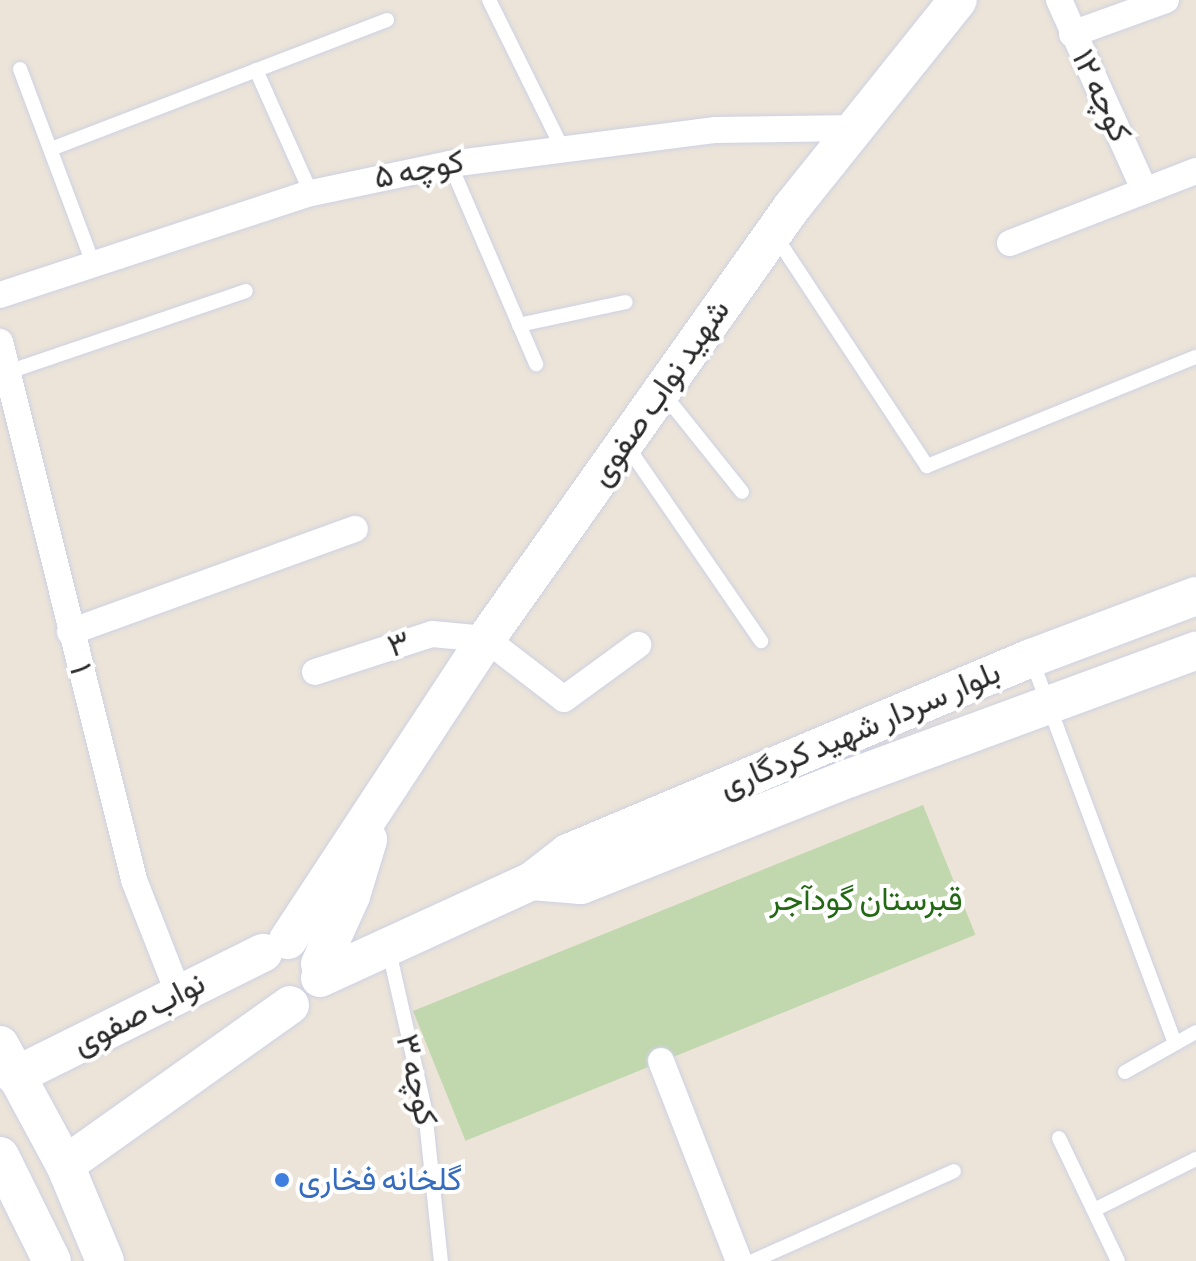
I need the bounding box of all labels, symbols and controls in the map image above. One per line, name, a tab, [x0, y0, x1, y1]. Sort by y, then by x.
street label: کوچه ۱۲	[1063, 44, 1139, 148]
street label: کوچه ۵	[371, 143, 467, 197]
street label: شهید نواب صفوی	[582, 292, 738, 494]
street label: ۳	[383, 623, 415, 667]
street label: بلوار سردار شهید کردگاری	[714, 653, 1006, 807]
street label: ۱	[60, 660, 100, 678]
park label: قبرستان گودآجر	[769, 881, 963, 919]
street label: نواب صفوی	[66, 964, 212, 1064]
street label: کوچه ۳	[387, 1030, 445, 1130]
place label: گلخانه فخاری	[298, 1161, 462, 1199]
marker: گلخانه فخاری	[273, 1171, 291, 1189]

